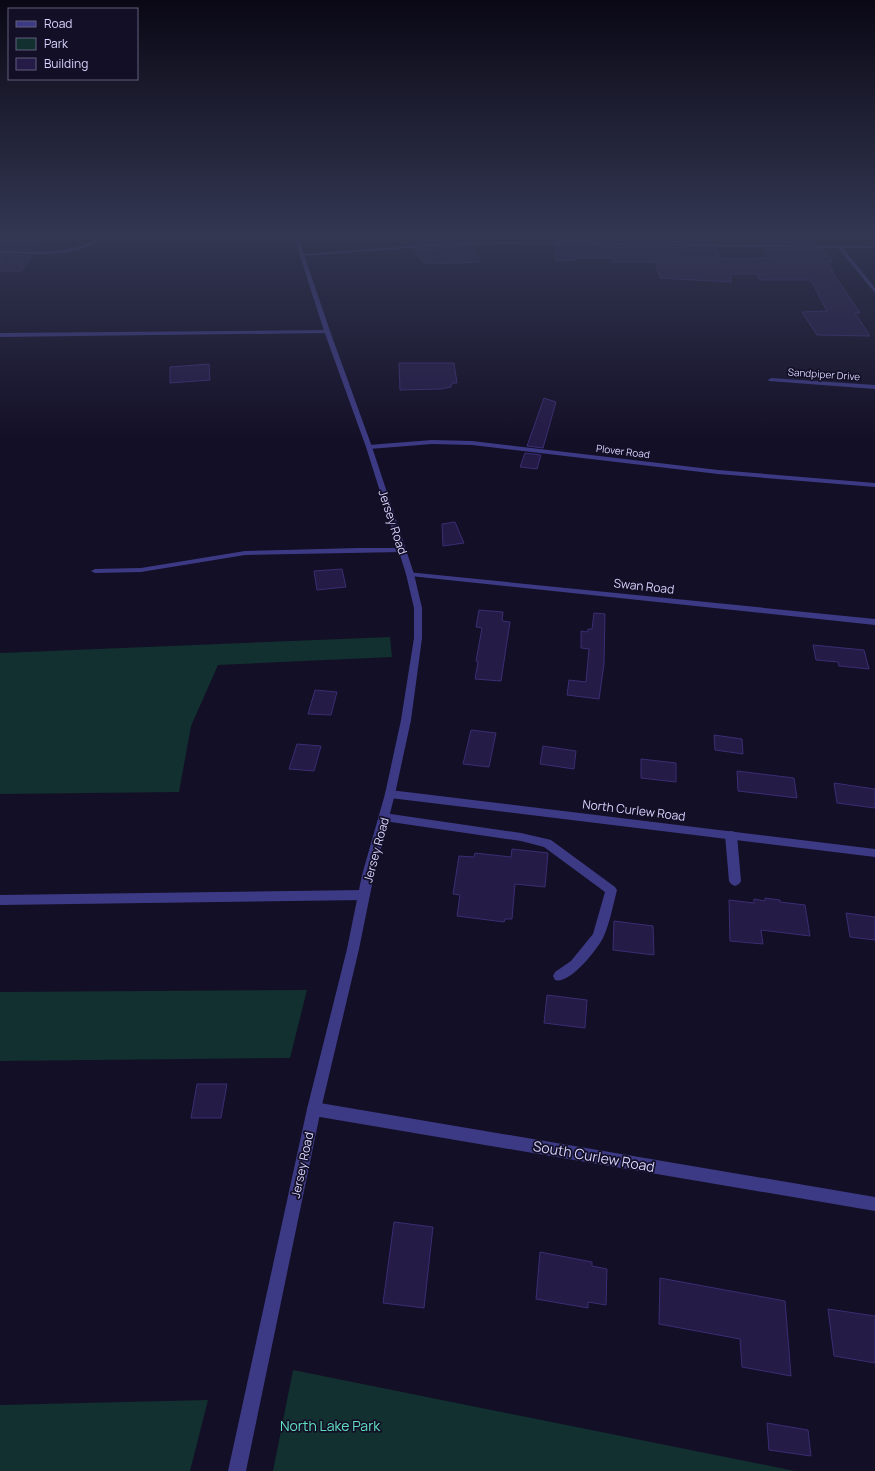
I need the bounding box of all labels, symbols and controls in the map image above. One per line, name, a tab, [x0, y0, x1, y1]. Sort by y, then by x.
legend	[8, 8, 138, 80]
text: Road	[44, 15, 72, 32]
text: Park	[44, 35, 69, 52]
text: Building	[44, 55, 88, 72]
street label: Sandpiper Drive	[787, 364, 861, 384]
street label: Plover Road	[595, 441, 651, 461]
street label: Jersey Road	[375, 487, 411, 557]
street label: Swan Road	[613, 574, 675, 598]
street label: North Curlew Road	[582, 795, 686, 825]
street label: Jersey Road	[359, 815, 393, 885]
street label: Jersey Road	[287, 1130, 317, 1200]
street label: South Curlew Road	[532, 1136, 656, 1176]
park label: North Lake Park	[280, 1416, 381, 1435]

